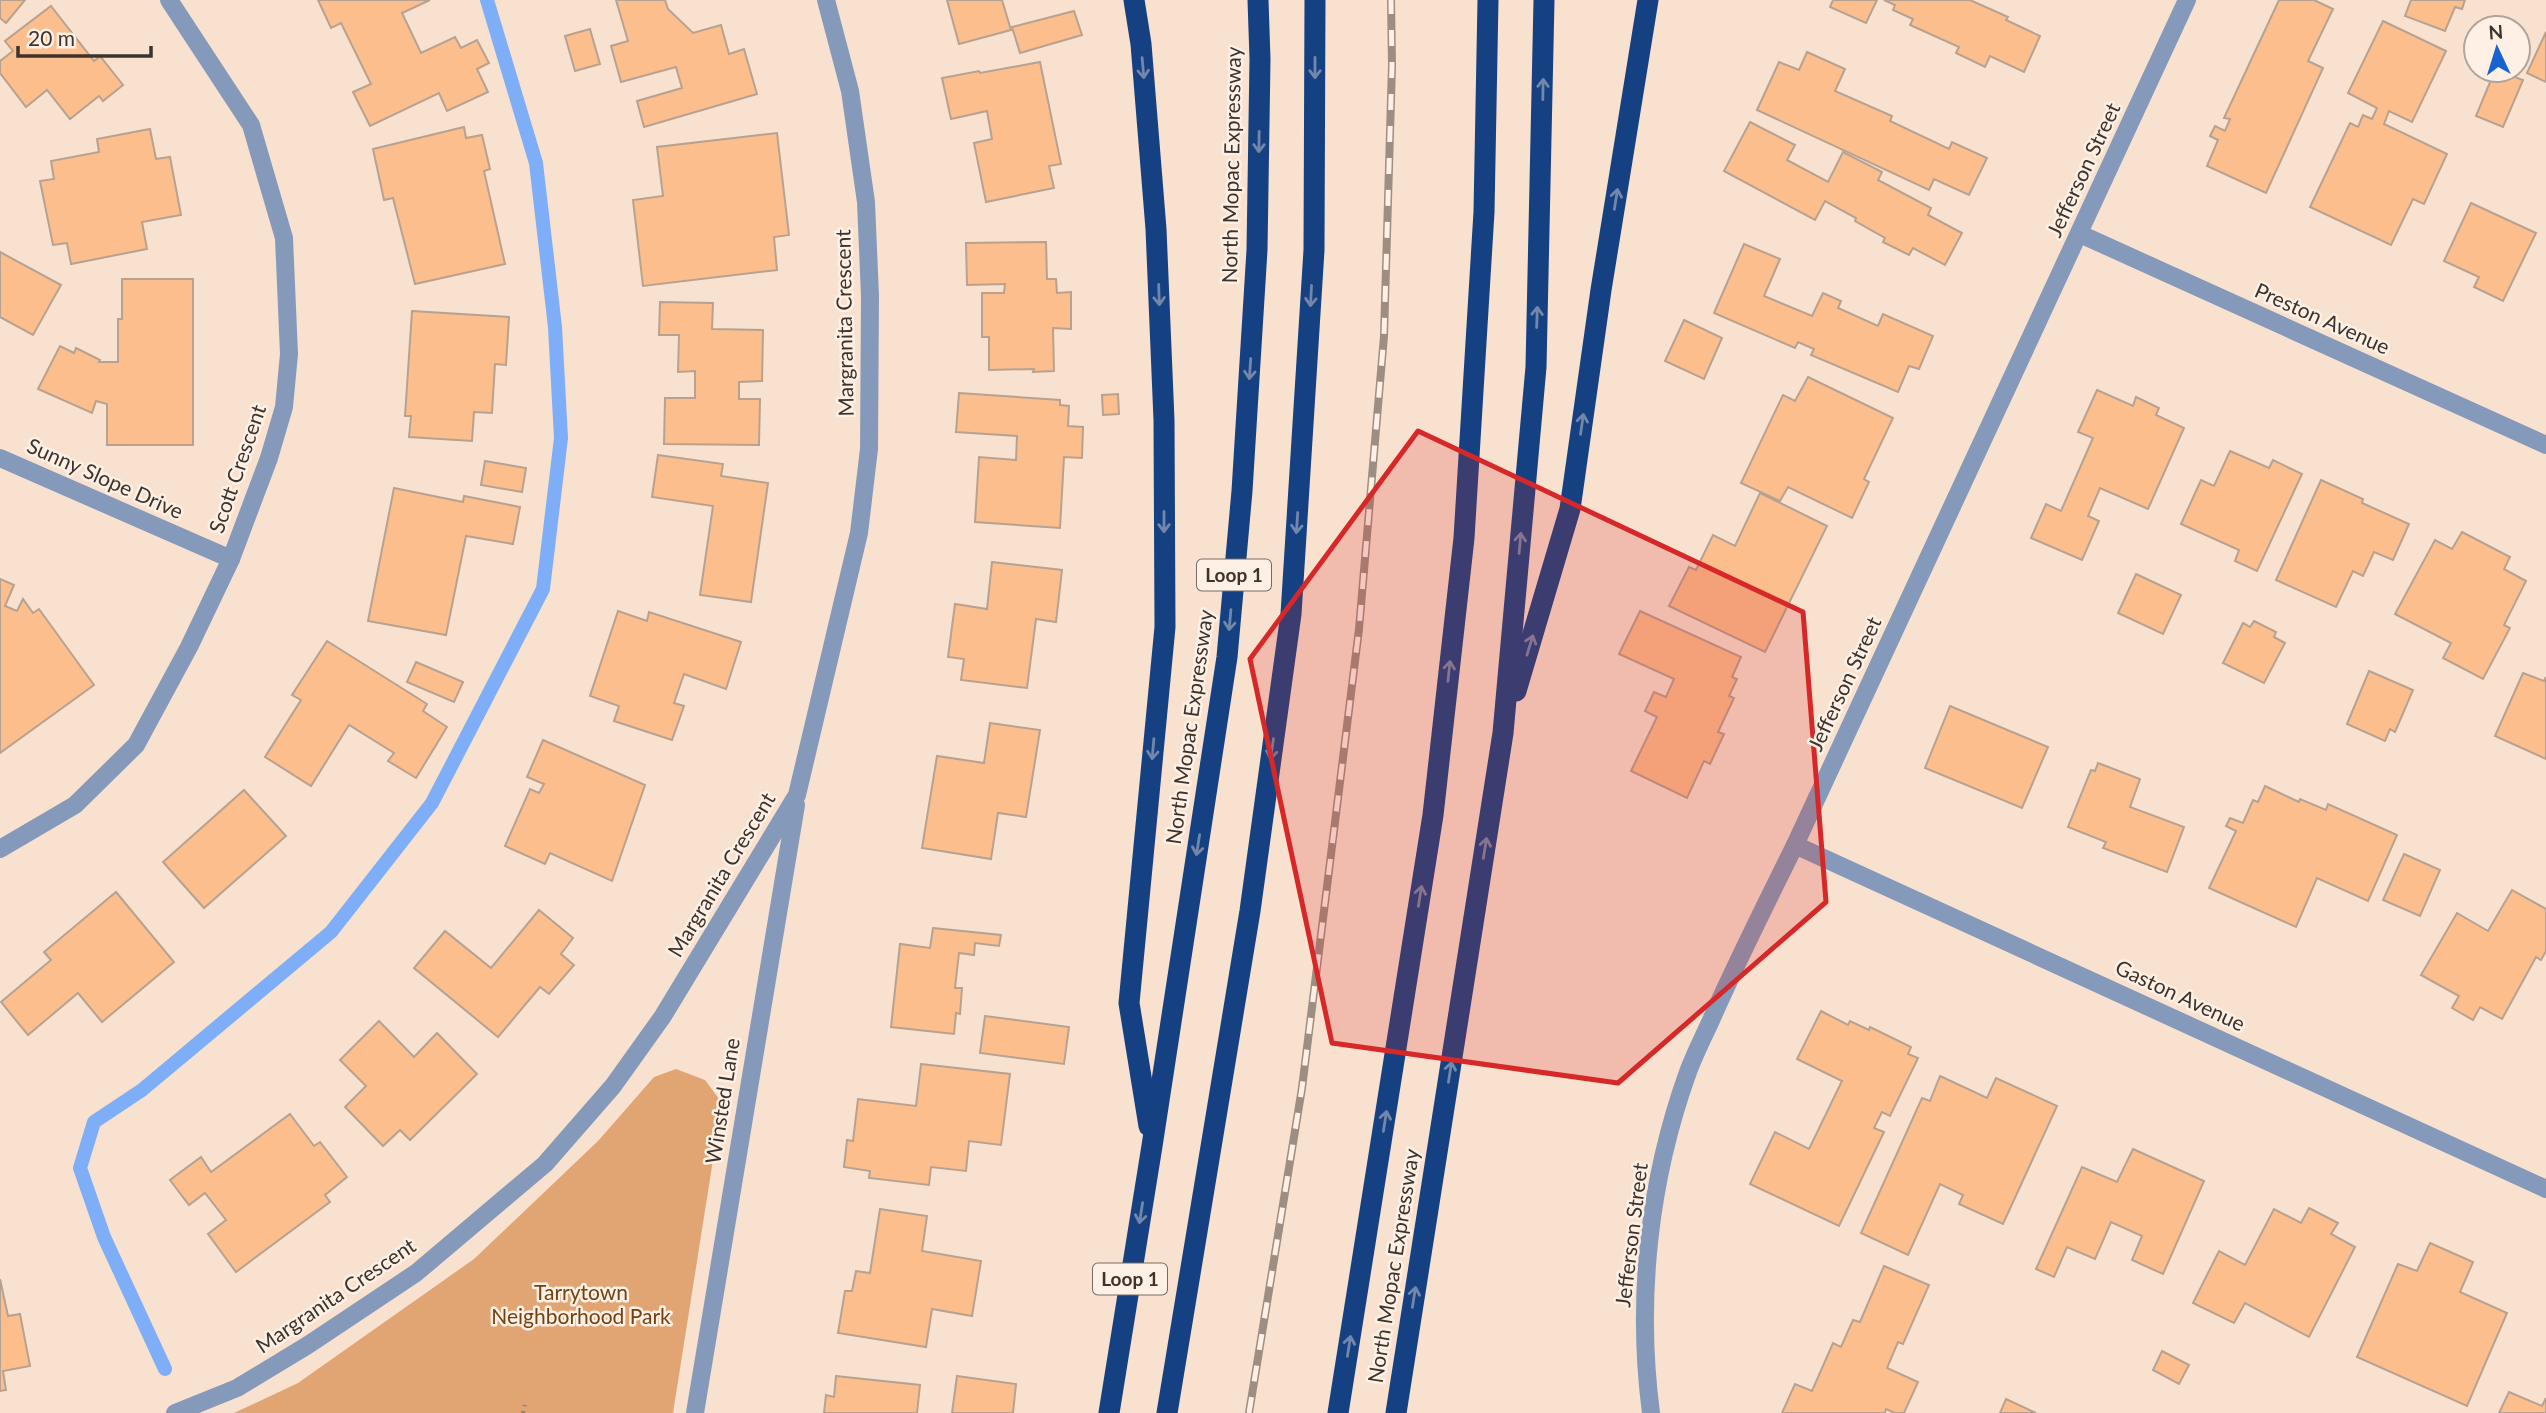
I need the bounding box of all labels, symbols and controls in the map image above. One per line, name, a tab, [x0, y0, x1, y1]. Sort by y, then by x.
scale bar	[18, 14, 150, 58]
north arrow	[2462, 14, 2532, 84]
text: N	[2488, 20, 2504, 44]
text: 20 m	[28, 25, 75, 50]
street label: North Mopac Expressway	[1216, 46, 1245, 284]
one-way arrow	[1137, 56, 1150, 78]
one-way arrow	[1308, 56, 1322, 79]
one-way arrow	[1536, 78, 1550, 101]
street label: Jefferson Street	[2041, 98, 2125, 240]
one-way arrow	[1252, 130, 1265, 153]
one-way arrow	[1610, 188, 1623, 211]
street label: Margranita Crescent	[829, 229, 858, 417]
street label: Preston Avenue	[2251, 277, 2394, 359]
one-way arrow	[1152, 283, 1165, 306]
one-way arrow	[1305, 284, 1318, 307]
one-way arrow	[1530, 305, 1544, 328]
one-way arrow	[1243, 357, 1256, 380]
street label: Scott Crescent	[203, 401, 270, 536]
one-way arrow	[1576, 413, 1589, 436]
street label: Sunny Slope Drive	[24, 432, 187, 523]
one-way arrow	[1157, 510, 1171, 533]
one-way arrow	[1291, 511, 1304, 534]
one-way arrow	[1514, 533, 1527, 555]
road number: Loop 1	[1197, 560, 1271, 590]
street label: North Mopac Expressway	[1160, 608, 1217, 846]
one-way arrow	[1223, 608, 1236, 631]
street label: Jefferson Street	[1802, 612, 1886, 754]
one-way arrow	[1524, 634, 1537, 656]
one-way arrow	[1443, 660, 1456, 683]
one-way arrow	[1146, 737, 1159, 760]
one-way arrow	[1266, 737, 1279, 760]
street label: Margranita Crescent	[662, 787, 780, 961]
one-way arrow	[1191, 833, 1204, 856]
one-way arrow	[1479, 837, 1492, 860]
one-way arrow	[1414, 885, 1427, 908]
street label: Gaston Avenue	[2112, 954, 2249, 1036]
street label: Winsted Lane	[699, 1036, 744, 1166]
one-way arrow	[1444, 1062, 1457, 1084]
one-way arrow	[1378, 1110, 1391, 1133]
street label: North Mopac Expressway	[1362, 1147, 1423, 1385]
street label: Jefferson Street	[1609, 1161, 1652, 1308]
one-way arrow	[1134, 1201, 1147, 1224]
street label: Margranita Crescent	[251, 1232, 420, 1358]
road number: Loop 1	[1093, 1264, 1167, 1294]
park label: Tarrytown Neighborhood Park	[491, 1279, 671, 1328]
one-way arrow	[1408, 1286, 1421, 1309]
one-way arrow	[1343, 1335, 1356, 1358]

